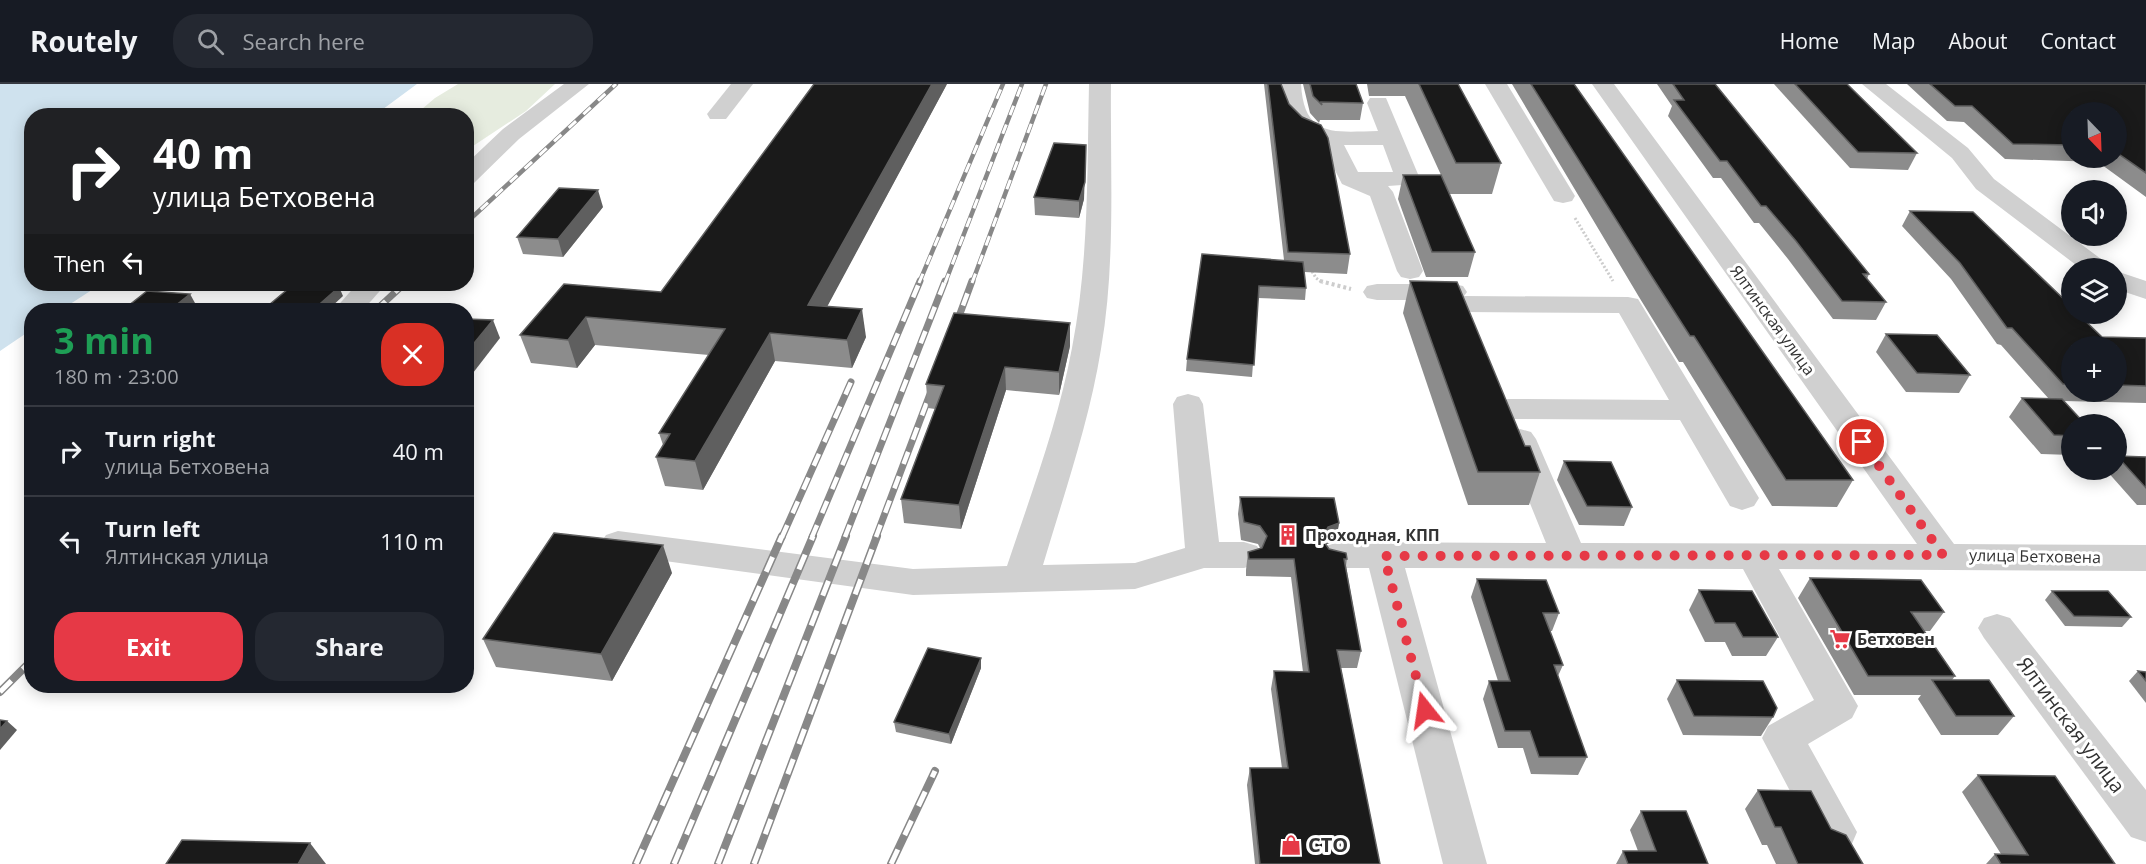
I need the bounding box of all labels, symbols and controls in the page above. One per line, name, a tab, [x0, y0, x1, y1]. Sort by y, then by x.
search box	[173, 14, 593, 68]
text: Routely	[30, 22, 137, 60]
icon: search	[194, 25, 227, 58]
text: Search here	[242, 26, 365, 56]
text: Home	[1780, 27, 1839, 55]
text: Map	[1872, 27, 1915, 55]
text: About	[1948, 27, 2008, 55]
text: Contact	[2041, 27, 2116, 55]
north arrow	[2061, 102, 2127, 168]
map controls	[2061, 102, 2127, 480]
text: 40 m	[153, 124, 253, 181]
icon: right	[54, 132, 132, 210]
text: улица Бетховена	[153, 178, 376, 215]
button: sound	[2061, 180, 2127, 246]
icon: left	[117, 246, 150, 279]
text: Then	[54, 248, 105, 278]
button: layers	[2061, 258, 2127, 324]
street label: Ялтинская улица	[1726, 260, 1820, 380]
text: 3 min	[54, 316, 154, 365]
button: close	[381, 323, 444, 386]
button: +	[2061, 336, 2127, 402]
text: 180 m · 23:00	[54, 363, 179, 390]
button: −	[2061, 414, 2127, 480]
pin	[1836, 416, 1887, 467]
text: Turn right	[105, 423, 216, 453]
icon: arrive	[1845, 425, 1878, 458]
icon: right	[54, 435, 87, 468]
text: 40 m	[393, 436, 444, 466]
text: улица Бетховена	[105, 453, 270, 480]
text: Turn left	[105, 513, 200, 543]
building icon: Проходная, КПП	[1276, 523, 1300, 547]
place label: Проходная, КПП	[1305, 524, 1440, 546]
icon: left	[54, 525, 87, 558]
text: 110 m	[380, 526, 444, 556]
text: Ялтинская улица	[105, 543, 269, 570]
street label: улица Бетховена	[1969, 544, 2101, 568]
button: Exit	[54, 612, 243, 681]
button: Share	[255, 612, 444, 681]
supermarket icon: Бетховен	[1828, 627, 1852, 651]
place label: Бетховен	[1857, 628, 1935, 650]
street label: Ялтинская улица	[2011, 651, 2132, 798]
position arrow	[1393, 678, 1457, 742]
place label: СТО	[1308, 831, 1348, 858]
shop icon: СТО	[1279, 833, 1303, 857]

